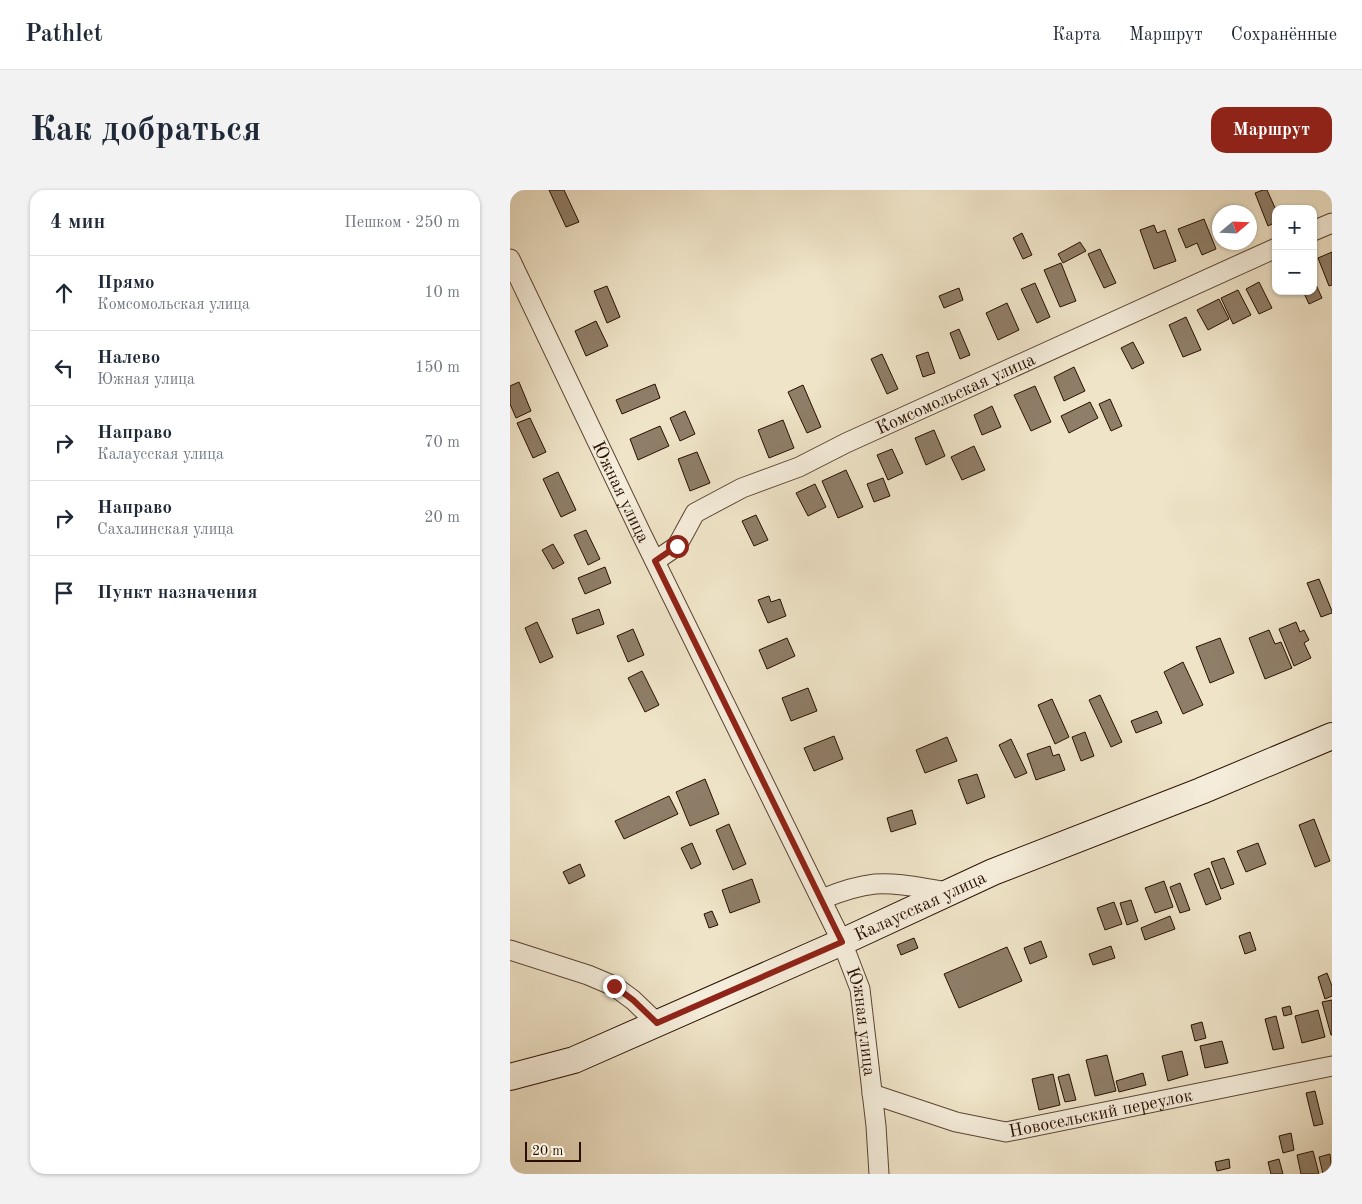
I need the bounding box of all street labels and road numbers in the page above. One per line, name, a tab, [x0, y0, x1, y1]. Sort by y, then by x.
street label: Комсомольская улица	[874, 351, 1038, 438]
street label: Южная улица	[588, 439, 652, 546]
street label: Калаусская улица	[852, 869, 989, 945]
street label: Южная улица	[842, 965, 878, 1077]
street label: Новосельский переулок	[1007, 1086, 1194, 1141]

